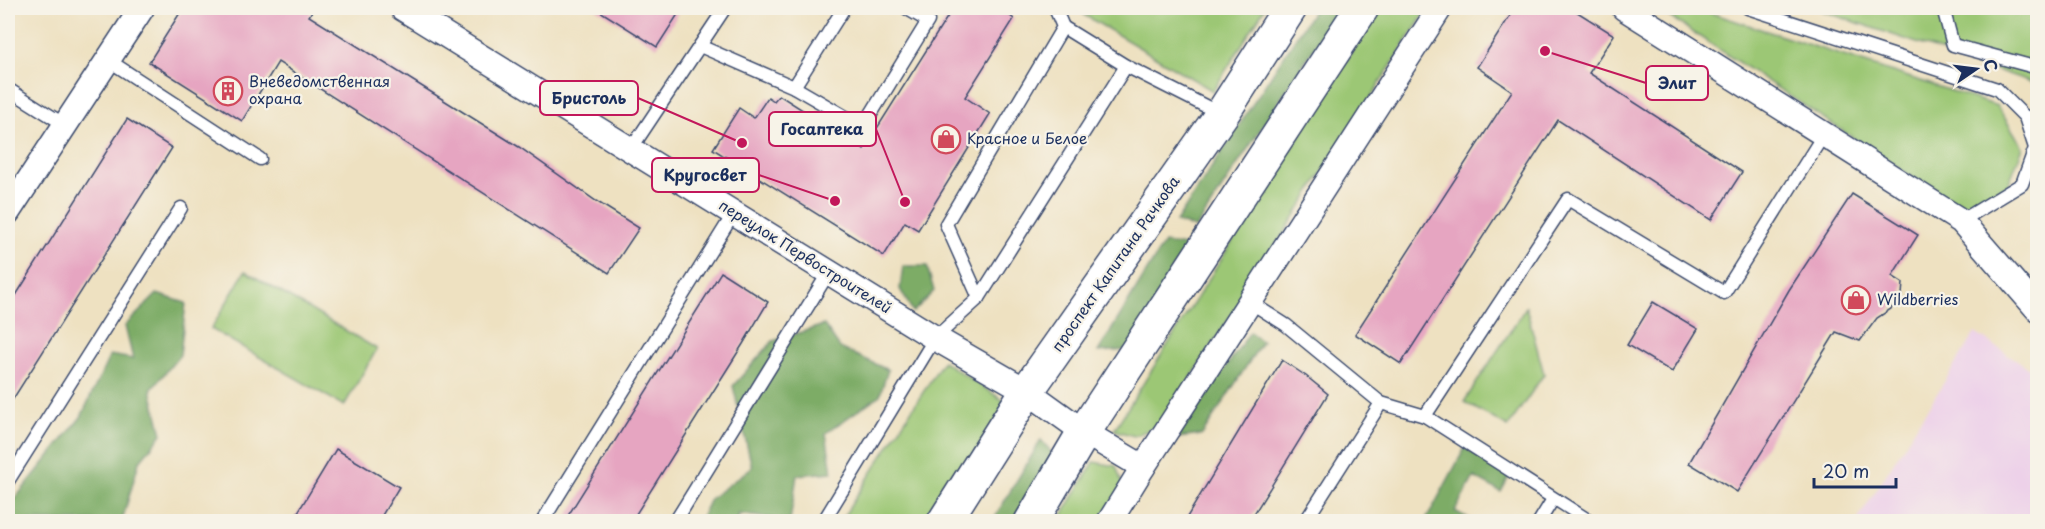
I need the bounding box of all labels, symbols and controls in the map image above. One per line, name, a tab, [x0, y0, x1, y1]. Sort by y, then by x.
north arrow	[1946, 39, 2006, 99]
text: С	[1978, 56, 2005, 74]
callout: Элит	[1646, 66, 1708, 100]
place label: Вневедомственная охрана	[249, 69, 390, 109]
text: Элит	[1658, 70, 1697, 94]
building icon: Вневедомственная охрана	[212, 75, 244, 107]
callout: Бристоль	[540, 81, 638, 115]
text: Бристоль	[552, 85, 627, 109]
callout: Госаптека	[769, 112, 876, 146]
text: Госаптека	[780, 116, 864, 140]
shop icon: Красное и Белое	[930, 123, 962, 155]
place label: Красное и Белое	[967, 126, 1087, 149]
callout: Кругосвет	[652, 158, 759, 192]
text: Кругосвет	[663, 162, 747, 186]
street label: проспект Капитана Рачкова	[1045, 170, 1185, 356]
street label: переулок Первостроителей	[715, 193, 897, 318]
shop icon: Wildberries	[1840, 284, 1872, 316]
place label: Wildberries	[1877, 287, 1959, 310]
scale bar	[1814, 451, 1896, 489]
text: 20 m	[1823, 457, 1869, 484]

